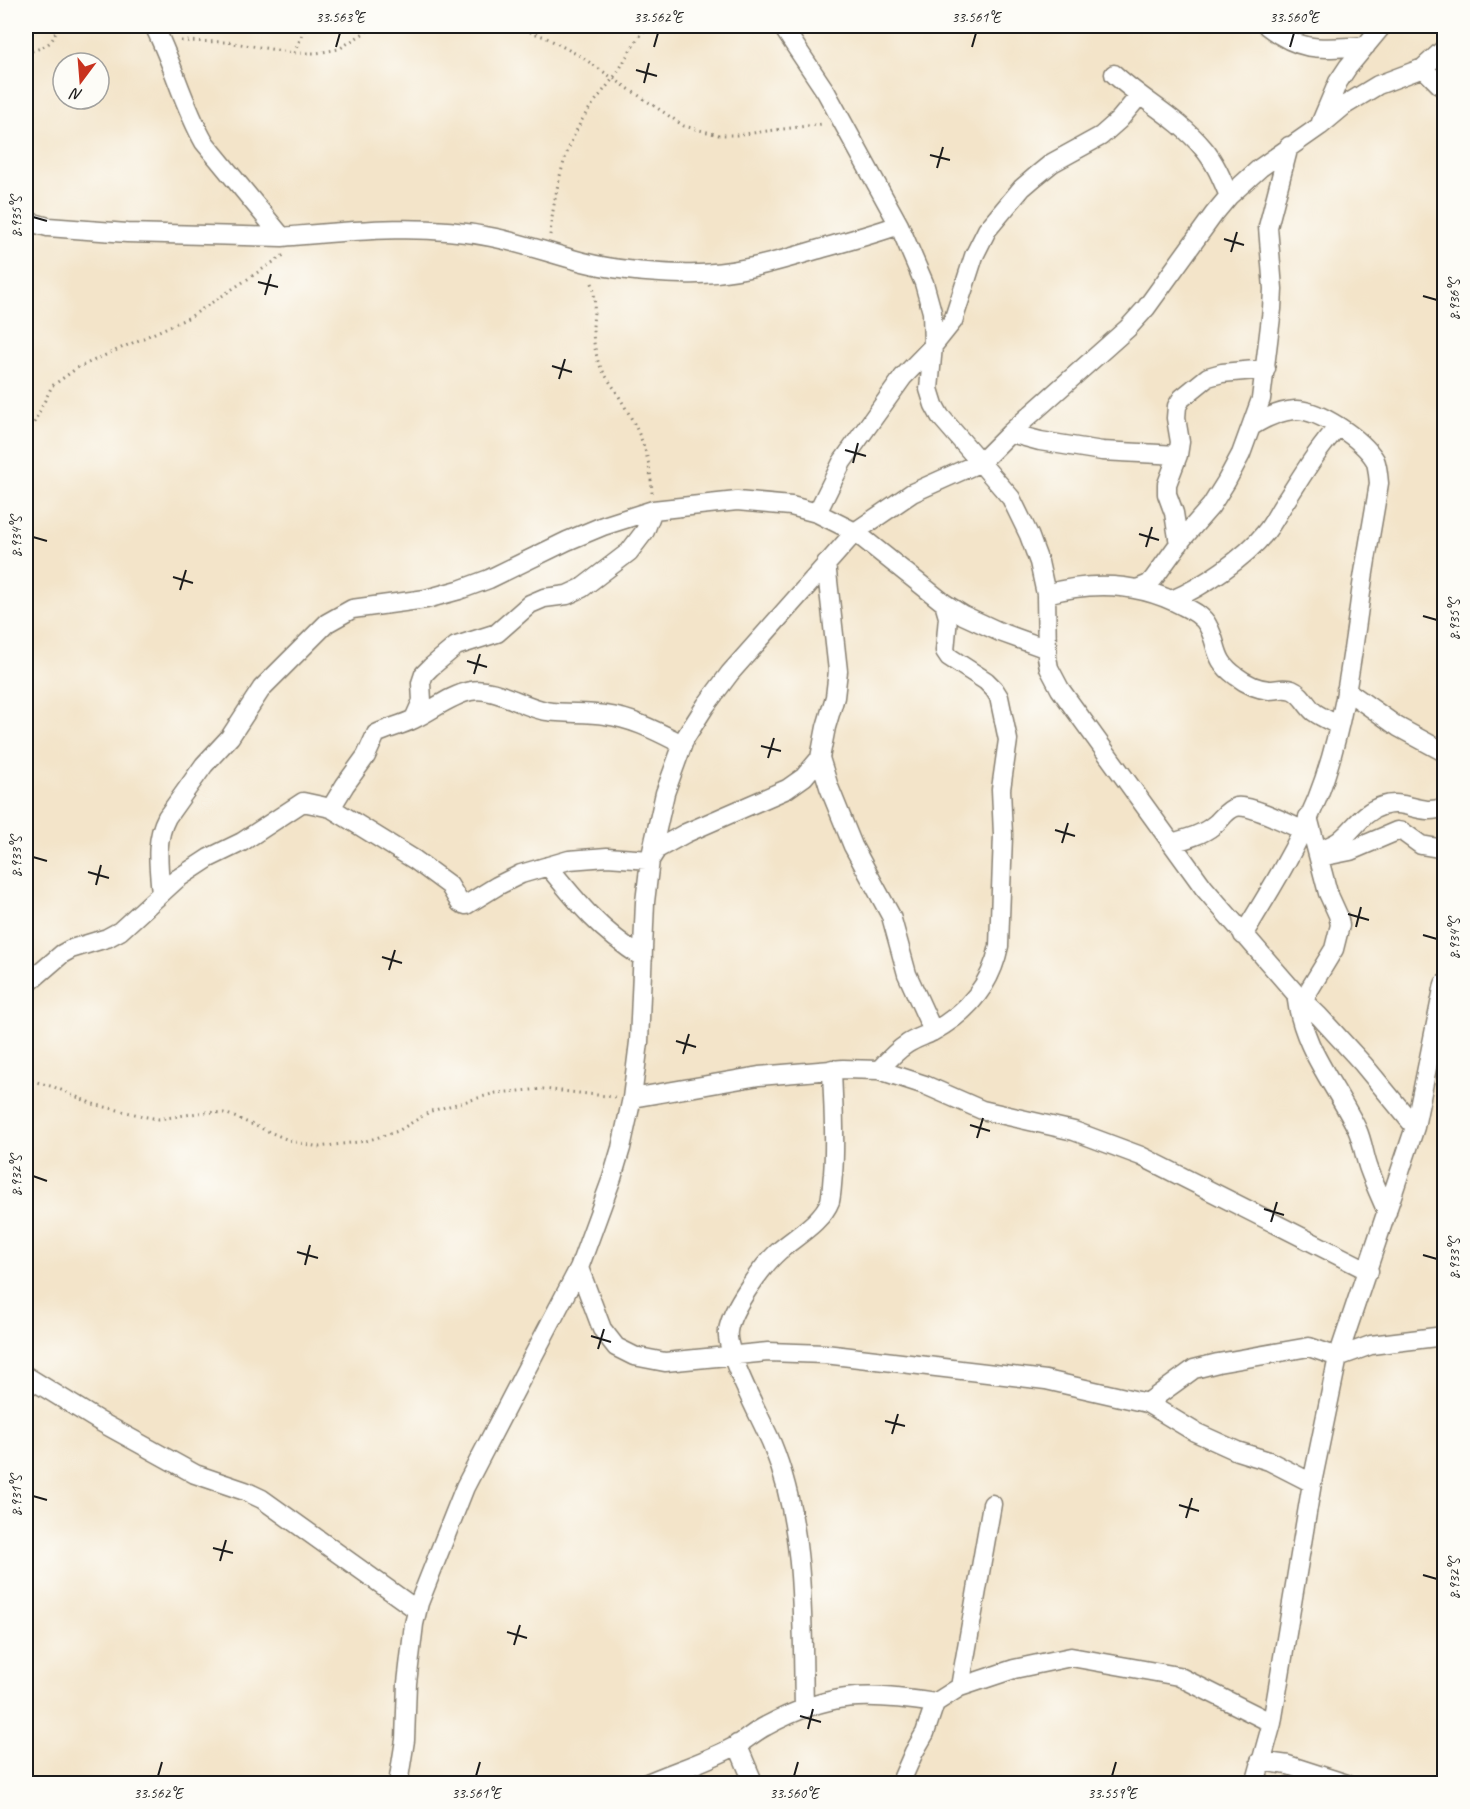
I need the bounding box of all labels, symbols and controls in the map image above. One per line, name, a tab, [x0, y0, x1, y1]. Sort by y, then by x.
text: 33.563°E	[316, 8, 367, 27]
text: 33.562°E	[634, 8, 685, 27]
text: 33.561°E	[952, 8, 1003, 27]
text: 33.560°E	[1270, 8, 1321, 27]
north arrow	[51, 51, 111, 111]
text: N	[67, 83, 85, 105]
text: 8.935°S	[7, 194, 26, 238]
text: 8.936°S	[1445, 277, 1464, 321]
text: 8.934°S	[7, 514, 26, 558]
text: 8.935°S	[1445, 597, 1464, 641]
text: 8.933°S	[7, 834, 26, 878]
text: 8.934°S	[1445, 916, 1464, 960]
text: 8.932°S	[7, 1153, 26, 1197]
text: 8.933°S	[1445, 1236, 1464, 1280]
text: 8.931°S	[7, 1473, 26, 1517]
text: 8.932°S	[1445, 1556, 1464, 1600]
text: 33.562°E	[134, 1784, 185, 1803]
text: 33.561°E	[452, 1784, 503, 1803]
text: 33.560°E	[770, 1784, 821, 1803]
text: 33.559°E	[1088, 1784, 1139, 1803]

